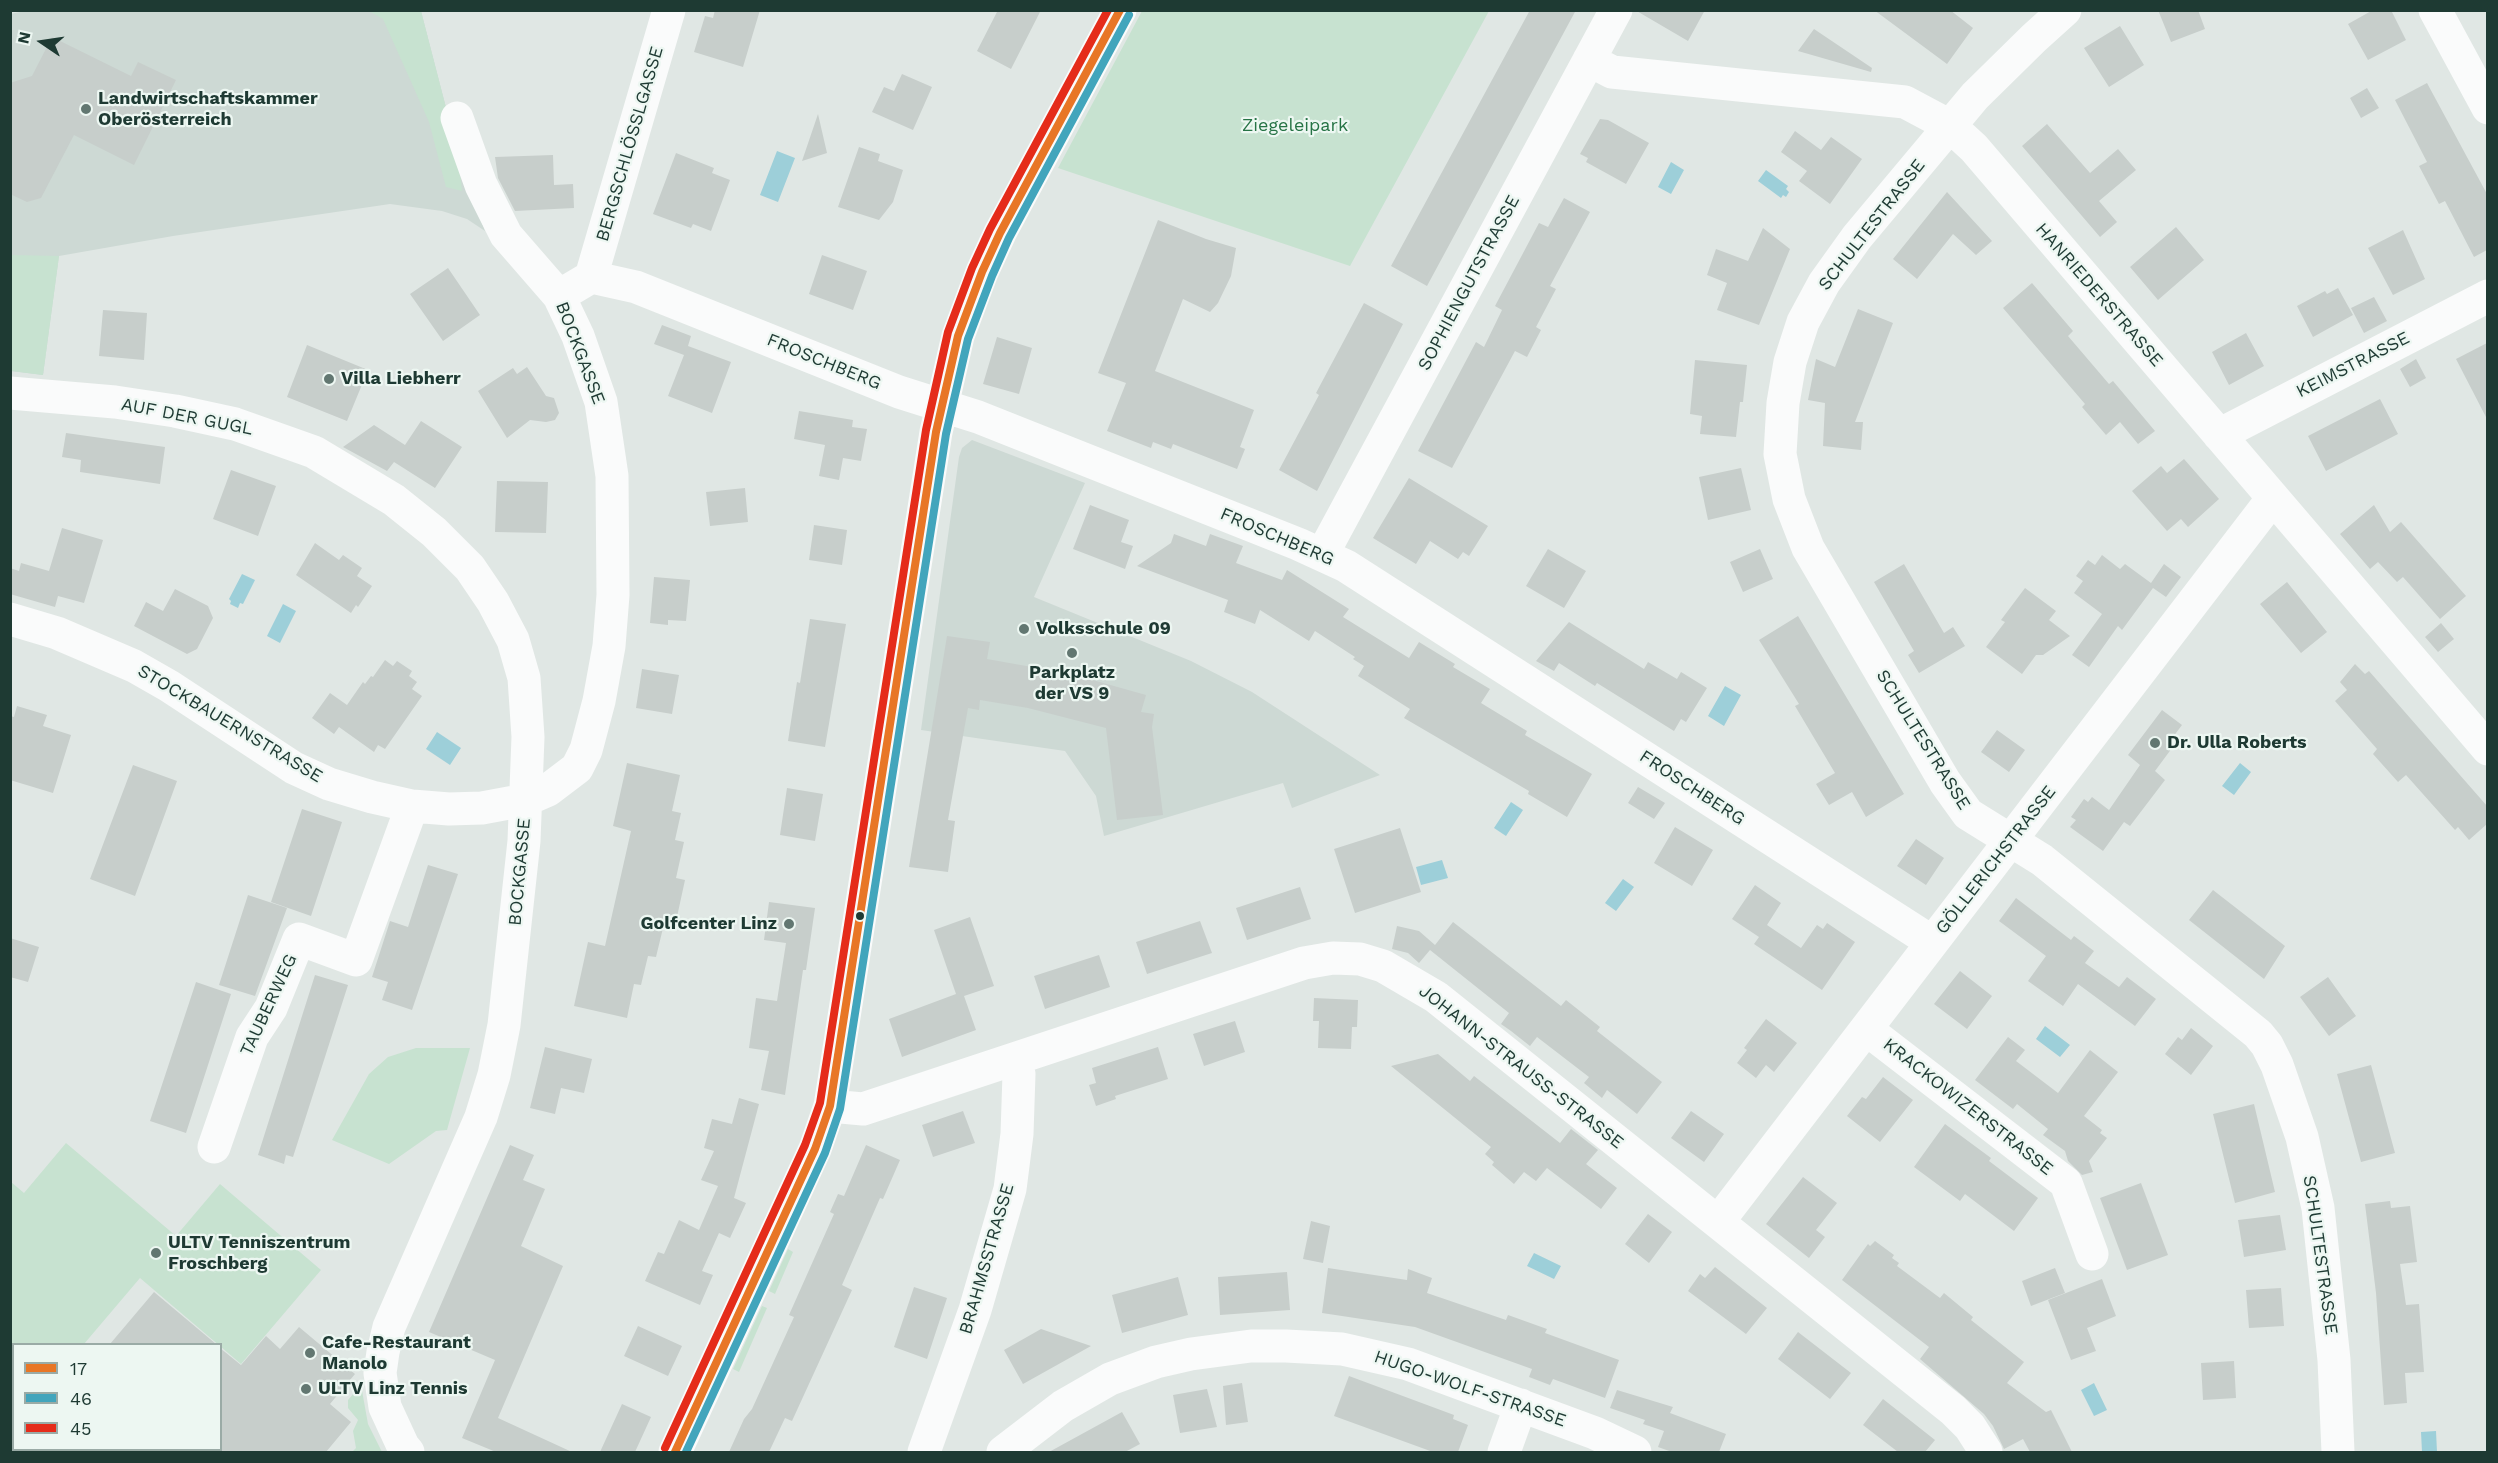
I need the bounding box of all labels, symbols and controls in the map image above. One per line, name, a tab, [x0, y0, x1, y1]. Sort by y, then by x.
north arrow	[12, 12, 72, 72]
text: N	[13, 30, 35, 46]
street label: BERGSCHLÖSSLGASSE	[592, 44, 668, 244]
place label: Landwirtschaftskammer Oberösterreich	[98, 88, 318, 130]
marker: Landwirtschaftskammer Oberösterreich	[79, 102, 93, 116]
park label: Ziegeleipark	[1242, 115, 1348, 137]
street label: SCHULTESTRASSE	[1814, 155, 1930, 295]
street label: SOPHIENGUTSTRASSE	[1414, 192, 1524, 374]
street label: HANRIEDERSTRASSE	[2031, 219, 2167, 371]
street label: BOCKGASSE	[551, 299, 609, 407]
street label: KEIMSTRASSE	[2293, 327, 2413, 403]
street label: FROSCHBERG	[764, 329, 884, 395]
place label: Villa Liebherr	[341, 368, 461, 390]
marker: Villa Liebherr	[322, 372, 336, 386]
street label: AUF DER GUGL	[119, 394, 255, 440]
street label: FROSCHBERG	[1217, 503, 1337, 571]
place label: Volksschule 09	[1036, 618, 1171, 640]
marker: Volksschule 09	[1017, 622, 1031, 636]
marker: Parkplatz der VS 9	[1065, 646, 1079, 660]
street label: STOCKBAUERNSTRASSE	[134, 660, 326, 788]
place label: Parkplatz der VS 9	[1029, 662, 1115, 704]
street label: SCHULTESTRASSE	[1871, 666, 1975, 814]
place label: Dr. Ulla Roberts	[2167, 732, 2307, 754]
marker: Dr. Ulla Roberts	[2148, 736, 2162, 750]
street label: FROSCHBERG	[1635, 746, 1749, 830]
street label: GÖLLERICHSTRASSE	[1931, 781, 2061, 939]
street label: BOCKGASSE	[505, 817, 535, 927]
unlabelled marker	[854, 910, 866, 922]
place label: Golfcenter Linz	[641, 913, 777, 935]
marker: Golfcenter Linz	[782, 917, 796, 931]
street label: TAUBERWEG	[236, 951, 302, 1059]
street label: JOHANN-STRAUSS-STRASSE	[1414, 980, 1628, 1154]
street label: KRACKOWIZERSTRASSE	[1879, 1034, 2057, 1180]
street label: SCHULTESTRASSE	[2298, 1174, 2342, 1336]
street label: BRAHMSSTRASSE	[955, 1181, 1019, 1337]
place label: ULTV Tenniszentrum Froschberg	[168, 1232, 350, 1274]
marker: ULTV Tenniszentrum Froschberg	[149, 1246, 163, 1260]
place label: Cafe-Restaurant Manolo	[322, 1332, 471, 1374]
legend	[12, 1343, 222, 1451]
marker: Cafe-Restaurant Manolo	[303, 1346, 317, 1360]
street label: HUGO-WOLF-STRASSE	[1371, 1346, 1569, 1432]
text: 17	[70, 1358, 87, 1379]
place label: ULTV Linz Tennis	[318, 1378, 468, 1400]
marker: ULTV Linz Tennis	[299, 1382, 313, 1396]
text: 46	[70, 1388, 92, 1409]
text: 45	[70, 1418, 91, 1439]

